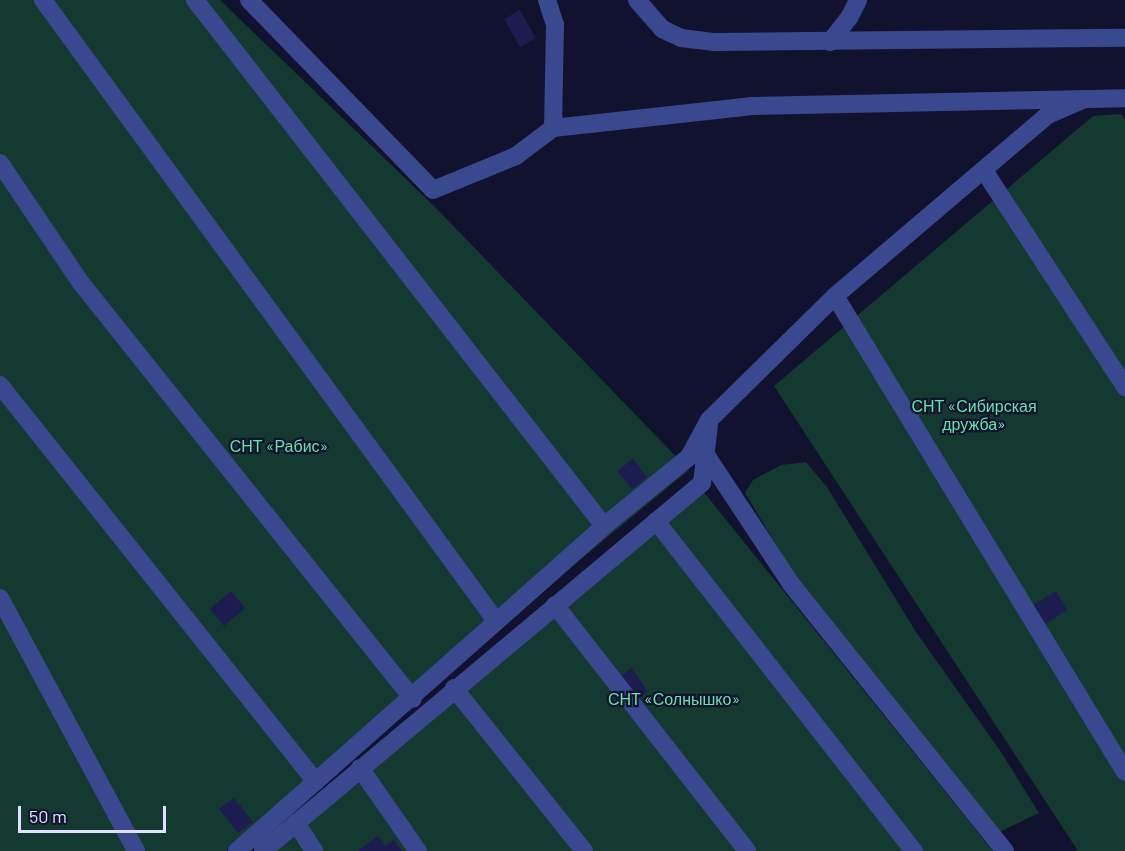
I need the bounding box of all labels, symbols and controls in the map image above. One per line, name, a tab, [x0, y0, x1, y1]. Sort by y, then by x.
park label: СНТ «Сибирская дружба»	[911, 396, 1037, 434]
park label: СНТ «Рабис»	[230, 436, 328, 456]
park label: СНТ «Солнышко»	[608, 689, 740, 709]
scale bar	[21, 794, 170, 832]
text: 50 m	[29, 805, 67, 827]

